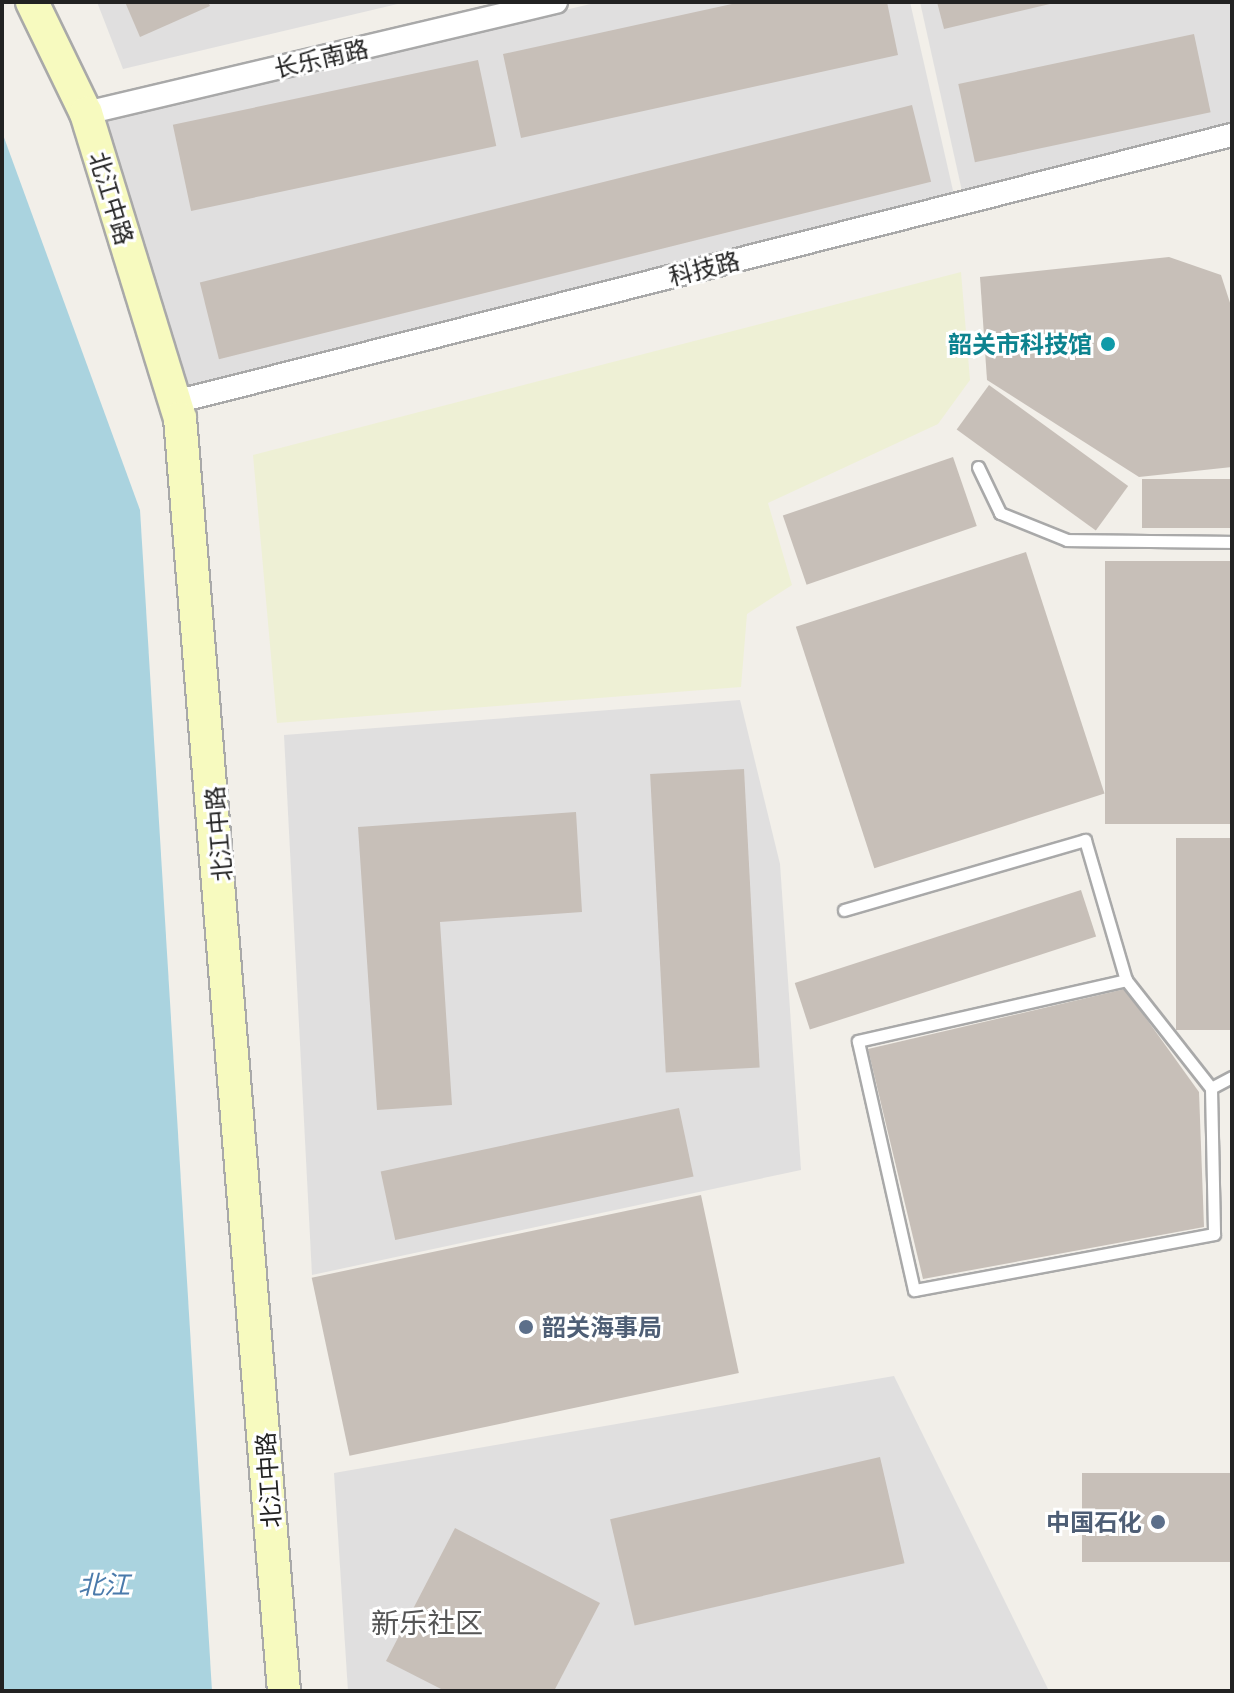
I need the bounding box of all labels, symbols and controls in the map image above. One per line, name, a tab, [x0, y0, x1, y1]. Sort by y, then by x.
street label: 长乐南路	[271, 33, 371, 83]
street label: 北江中路	[84, 148, 140, 248]
street label: 科技路	[666, 245, 742, 291]
place label: 韶关市科技馆	[948, 330, 1092, 358]
marker: 韶关市科技馆	[1099, 335, 1117, 353]
street label: 北江中路	[199, 785, 237, 883]
place label: 韶关海事局	[542, 1313, 662, 1341]
marker: 韶关海事局	[517, 1318, 535, 1336]
street label: 北江中路	[250, 1431, 286, 1529]
place label: 中国石化	[1046, 1508, 1142, 1536]
marker: 中国石化	[1149, 1513, 1167, 1531]
water label: 北江	[78, 1568, 130, 1600]
district label: 新乐社区	[371, 1605, 483, 1639]

